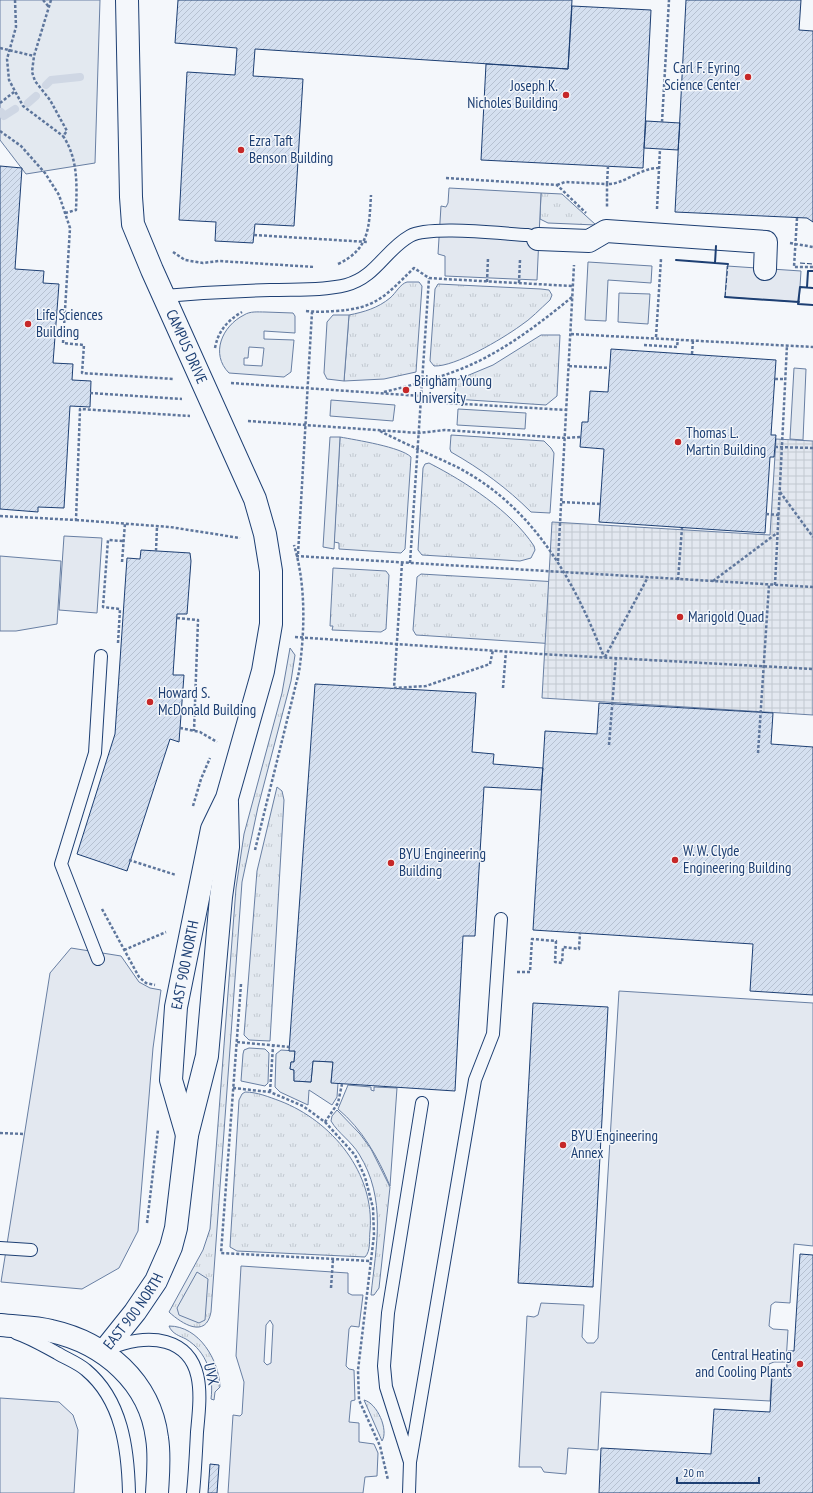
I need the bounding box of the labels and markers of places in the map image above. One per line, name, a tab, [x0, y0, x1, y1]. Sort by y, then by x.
place label: Carl F. Eyring Science Center	[664, 58, 741, 94]
marker: Carl F. Eyring Science Center	[743, 72, 753, 82]
place label: Joseph K. Nicholes Building	[467, 76, 558, 112]
marker: Joseph K. Nicholes Building	[561, 90, 571, 100]
place label: Ezra Taft Benson Building	[249, 131, 333, 167]
marker: Ezra Taft Benson Building	[236, 145, 246, 155]
place label: Life Sciences Building	[36, 305, 103, 341]
marker: Life Sciences Building	[23, 319, 33, 329]
place label: Brigham Young University	[414, 371, 492, 407]
marker: Brigham Young University	[401, 385, 411, 395]
place label: Thomas L. Martin Building	[686, 423, 766, 459]
marker: Thomas L. Martin Building	[673, 437, 683, 447]
place label: Marigold Quad	[688, 607, 764, 626]
marker: Marigold Quad	[675, 612, 685, 622]
place label: Howard S. McDonald Building	[158, 683, 256, 719]
marker: Howard S. McDonald Building	[145, 697, 155, 707]
place label: W. W. Clyde Engineering Building	[683, 841, 791, 877]
place label: BYU Engineering Building	[399, 844, 486, 880]
marker: W. W. Clyde Engineering Building	[670, 855, 680, 865]
marker: BYU Engineering Building	[386, 858, 396, 868]
place label: BYU Engineering Annex	[571, 1126, 658, 1162]
marker: BYU Engineering Annex	[558, 1140, 568, 1150]
place label: Central Heating and Cooling Plants	[695, 1345, 792, 1381]
marker: Central Heating and Cooling Plants	[795, 1359, 805, 1369]

